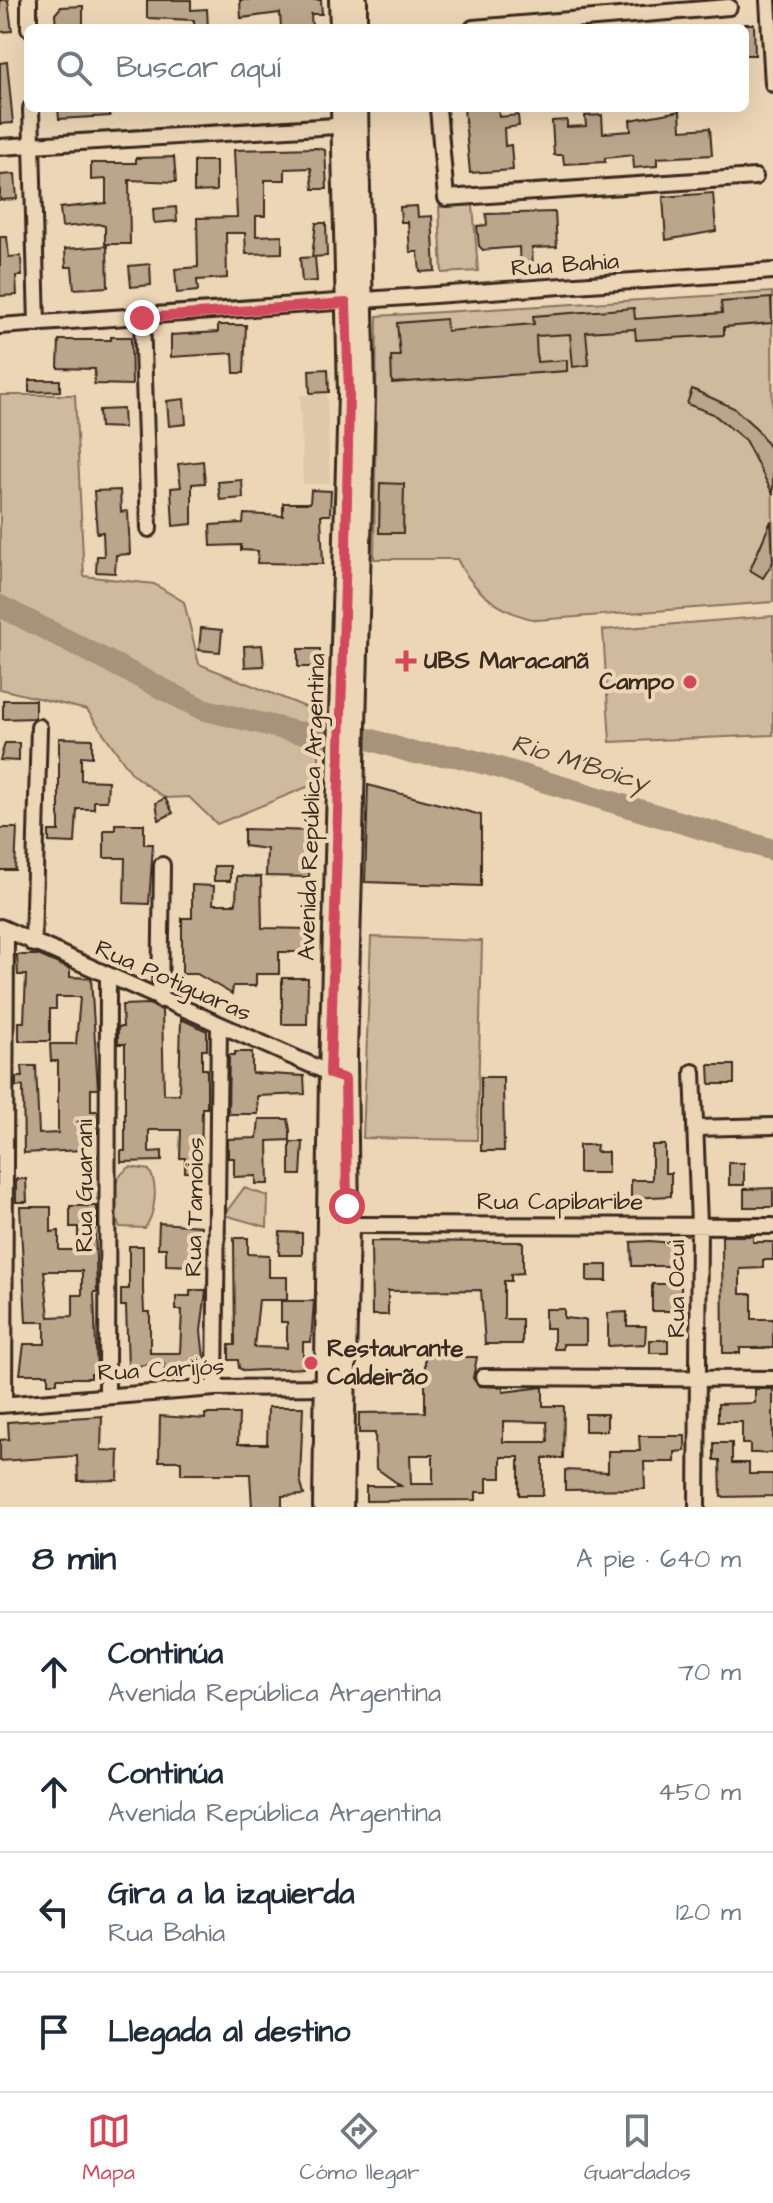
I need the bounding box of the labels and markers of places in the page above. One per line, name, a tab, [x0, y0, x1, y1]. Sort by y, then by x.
place label: UBS Maracanã	[424, 644, 589, 678]
marker: UBS Maracanã	[395, 650, 417, 672]
place label: Campo	[599, 665, 674, 699]
marker: Campo	[681, 673, 699, 691]
place label: Restaurante Caldeirão	[327, 1332, 463, 1394]
marker: Restaurante Caldeirão	[302, 1354, 320, 1372]

